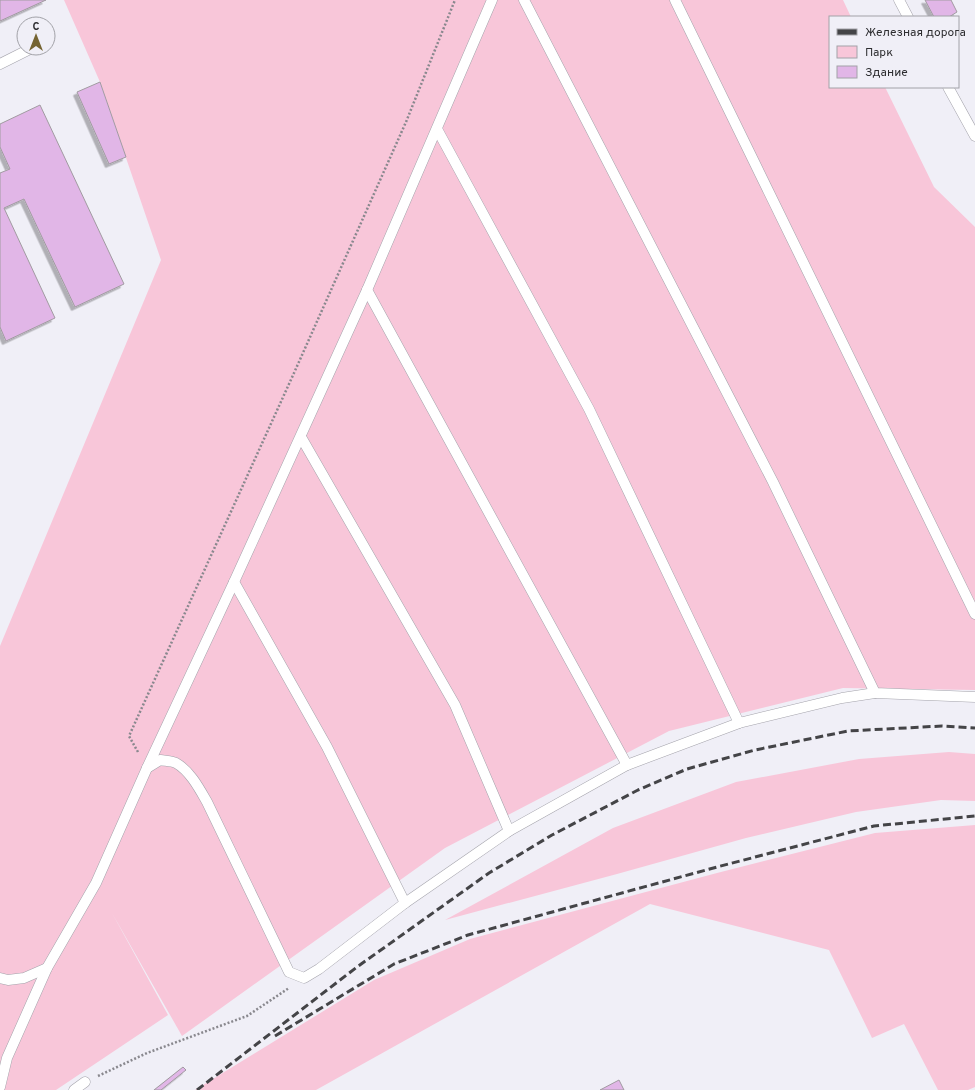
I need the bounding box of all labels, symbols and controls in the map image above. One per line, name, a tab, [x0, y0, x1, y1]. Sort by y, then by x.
north arrow	[16, 16, 56, 56]
legend	[829, 16, 959, 88]
text: С	[32, 20, 40, 34]
text: Железная дорога	[865, 25, 966, 41]
text: Парк	[865, 45, 893, 61]
text: Здание	[865, 65, 908, 81]

